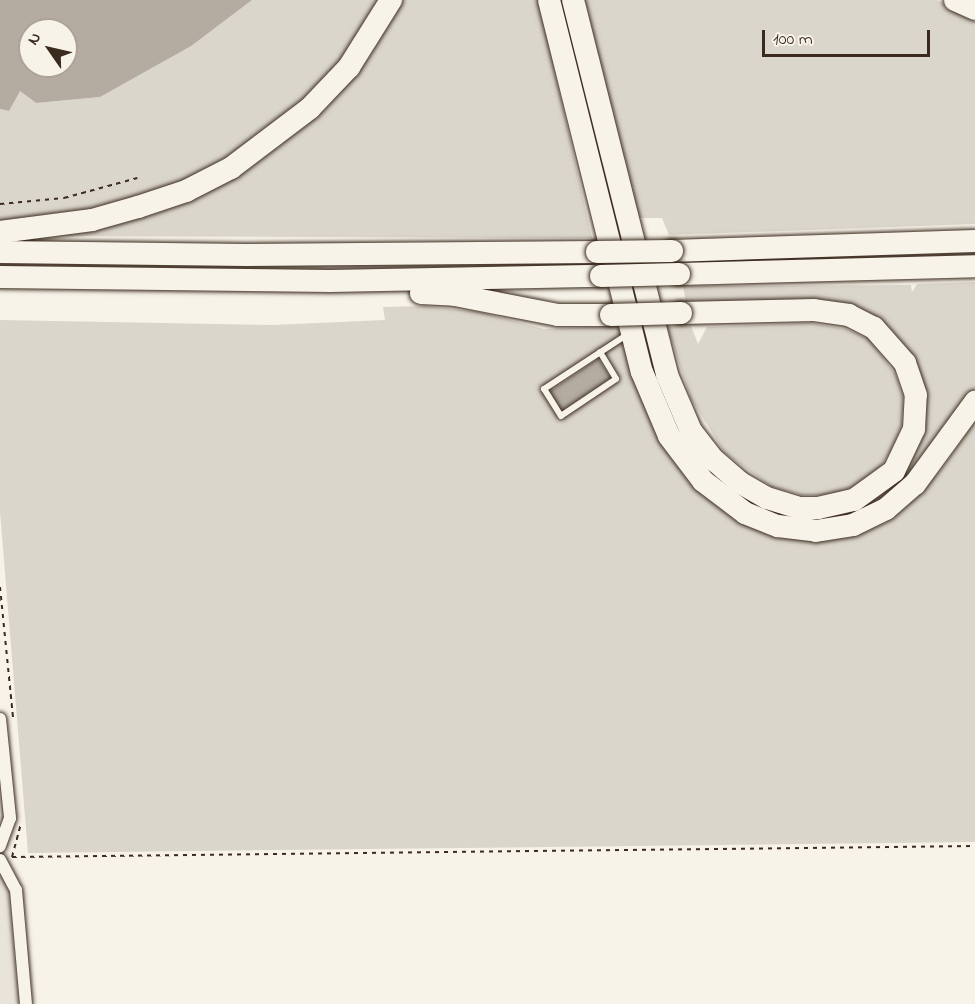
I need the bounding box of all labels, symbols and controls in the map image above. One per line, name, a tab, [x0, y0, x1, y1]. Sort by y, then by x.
north arrow	[18, 18, 78, 78]
scale bar	[765, 18, 933, 56]
text: 100 m	[773, 27, 813, 53]
text: N	[22, 28, 48, 50]

